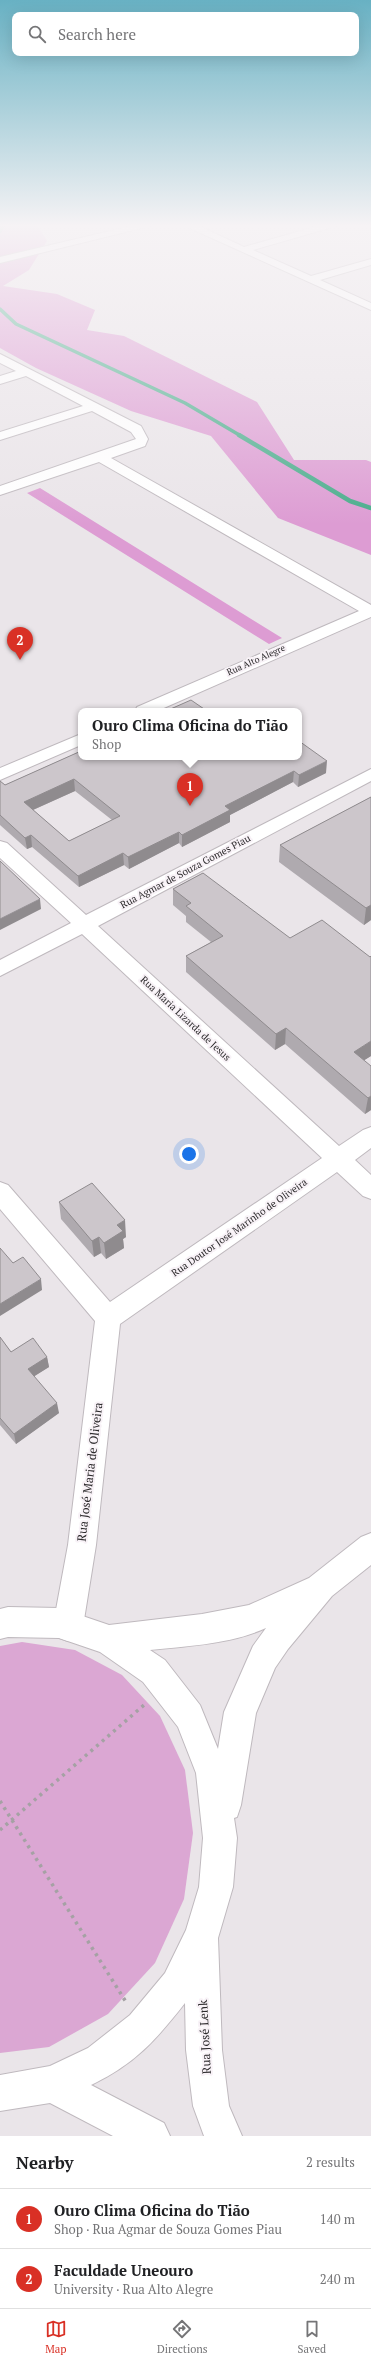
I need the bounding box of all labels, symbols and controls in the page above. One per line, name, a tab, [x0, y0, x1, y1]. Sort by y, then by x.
search box	[12, 12, 359, 56]
icon: search	[26, 23, 48, 45]
text: Search here	[58, 24, 136, 44]
pin: 2	[7, 627, 33, 660]
street label: Rua Alto Alegre	[225, 642, 288, 678]
popup	[78, 708, 302, 760]
text: Ouro Clima Oficina do Tião	[92, 715, 288, 735]
text: Shop	[92, 735, 121, 753]
pin: 1	[177, 773, 203, 806]
street label: Rua Agmar de Souza Gomes Piau	[118, 831, 253, 911]
street label: Rua Maria Lizarda de Jesus	[138, 973, 234, 1064]
your location	[179, 1144, 199, 1164]
street label: Rua Doutor José Marinho de Oliveira	[169, 1175, 310, 1279]
street label: Rua José Maria de Oliveira	[74, 1402, 105, 1542]
street label: Rua José Lenk	[195, 1999, 214, 2075]
text: Nearby	[16, 2151, 74, 2174]
text: 2 results	[306, 2153, 355, 2171]
text: Ouro Clima Oficina do Tião	[54, 2200, 250, 2220]
text: 1	[25, 2210, 33, 2228]
text: 140 m	[320, 2210, 355, 2228]
text: Shop · Rua Agmar de Souza Gomes Piau	[54, 2220, 282, 2238]
text: Faculdade Uneouro	[54, 2260, 193, 2280]
text: 2	[25, 2270, 33, 2288]
text: 240 m	[320, 2270, 355, 2288]
text: University · Rua Alto Alegre	[54, 2280, 213, 2298]
tab: Map	[45, 2318, 67, 2356]
tab: Directions	[157, 2318, 208, 2356]
tab: Saved	[298, 2318, 326, 2356]

